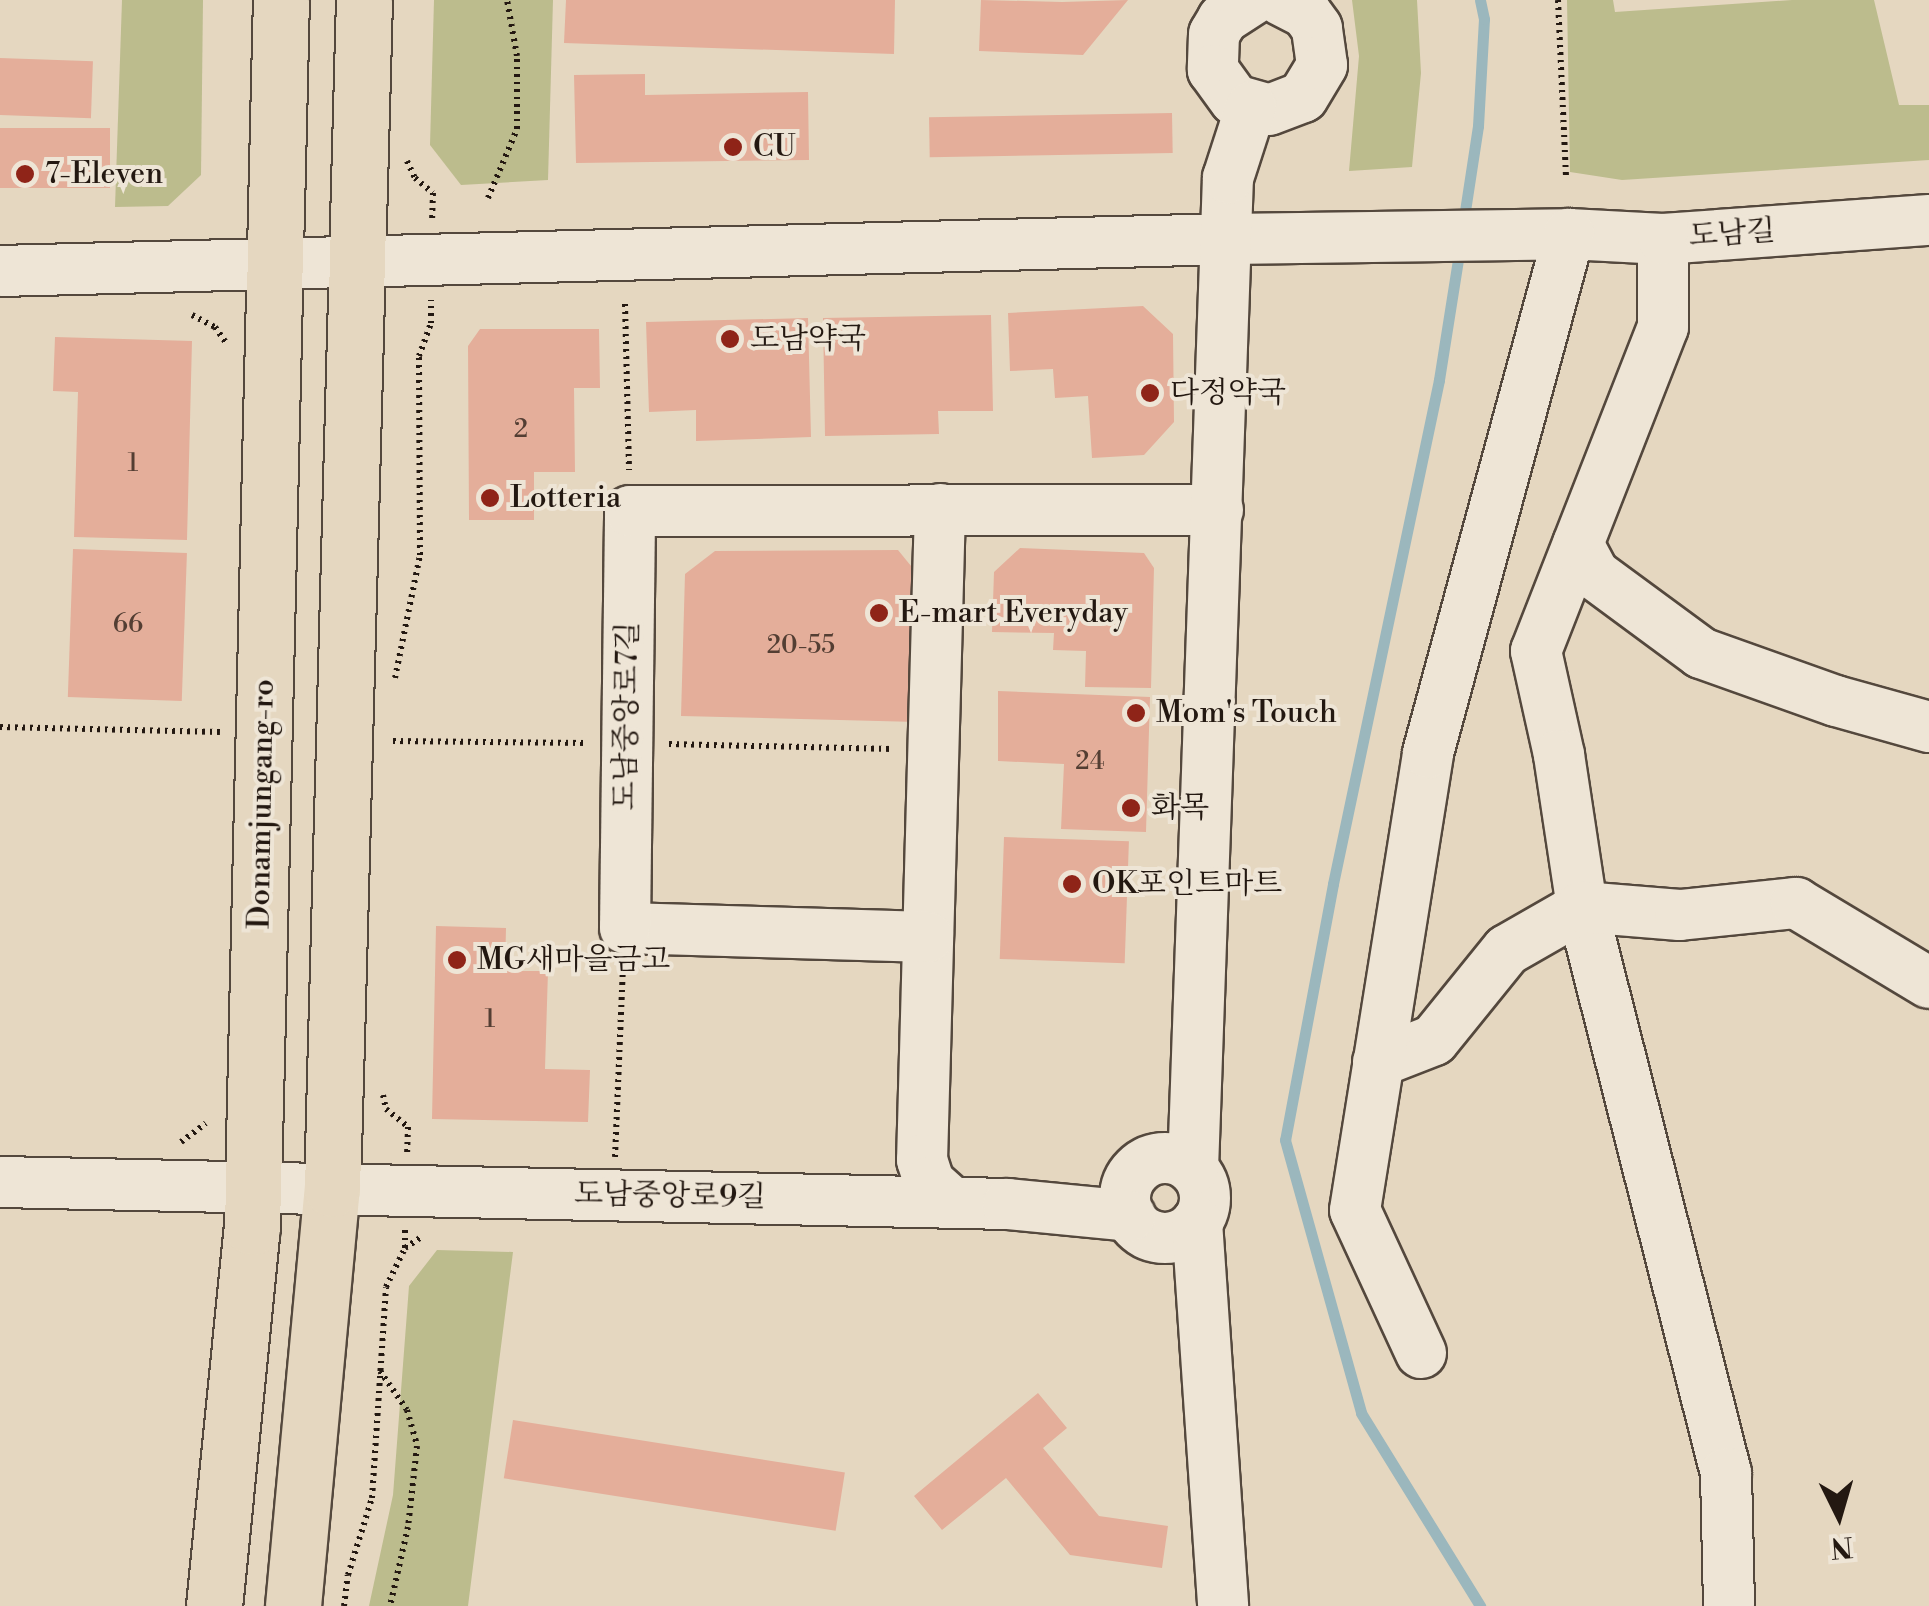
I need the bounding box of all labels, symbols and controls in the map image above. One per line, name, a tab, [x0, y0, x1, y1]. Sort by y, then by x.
place label: CU	[753, 129, 796, 165]
marker: CU	[722, 136, 744, 158]
place label: 7-Eleven	[45, 156, 163, 192]
marker: 7-Eleven	[14, 163, 36, 185]
street label: 도남길	[1687, 213, 1777, 255]
place label: 도남약국	[750, 321, 866, 357]
marker: 도남약국	[719, 328, 741, 350]
place label: 다정약국	[1170, 375, 1286, 411]
marker: 다정약국	[1139, 382, 1161, 404]
house number: 2	[514, 415, 528, 445]
house number: 1	[128, 449, 138, 479]
place label: Lotteria	[510, 480, 621, 516]
marker: Lotteria	[479, 487, 501, 509]
place label: E-mart Everyday	[899, 595, 1128, 631]
marker: E-mart Everyday	[868, 602, 890, 624]
house number: 66	[113, 610, 143, 640]
street label: 도남중앙로7길	[607, 621, 647, 811]
house number: 20-55	[767, 631, 835, 661]
street label: Donamjungang-ro	[242, 679, 282, 929]
place label: Mom's Touch	[1156, 695, 1337, 731]
marker: Mom's Touch	[1125, 702, 1147, 724]
house number: 24	[1075, 747, 1105, 777]
place label: 화목	[1151, 790, 1209, 826]
marker: 화목	[1120, 797, 1142, 819]
place label: OK포인트마트	[1092, 866, 1282, 902]
marker: OK포인트마트	[1061, 873, 1083, 895]
place label: MG새마을금고	[477, 942, 671, 978]
marker: MG새마을금고	[446, 949, 468, 971]
house number: 1	[485, 1005, 495, 1035]
street label: 도남중앙로9길	[574, 1176, 766, 1216]
north arrow	[1789, 1466, 1889, 1566]
text: N	[1829, 1528, 1854, 1565]

